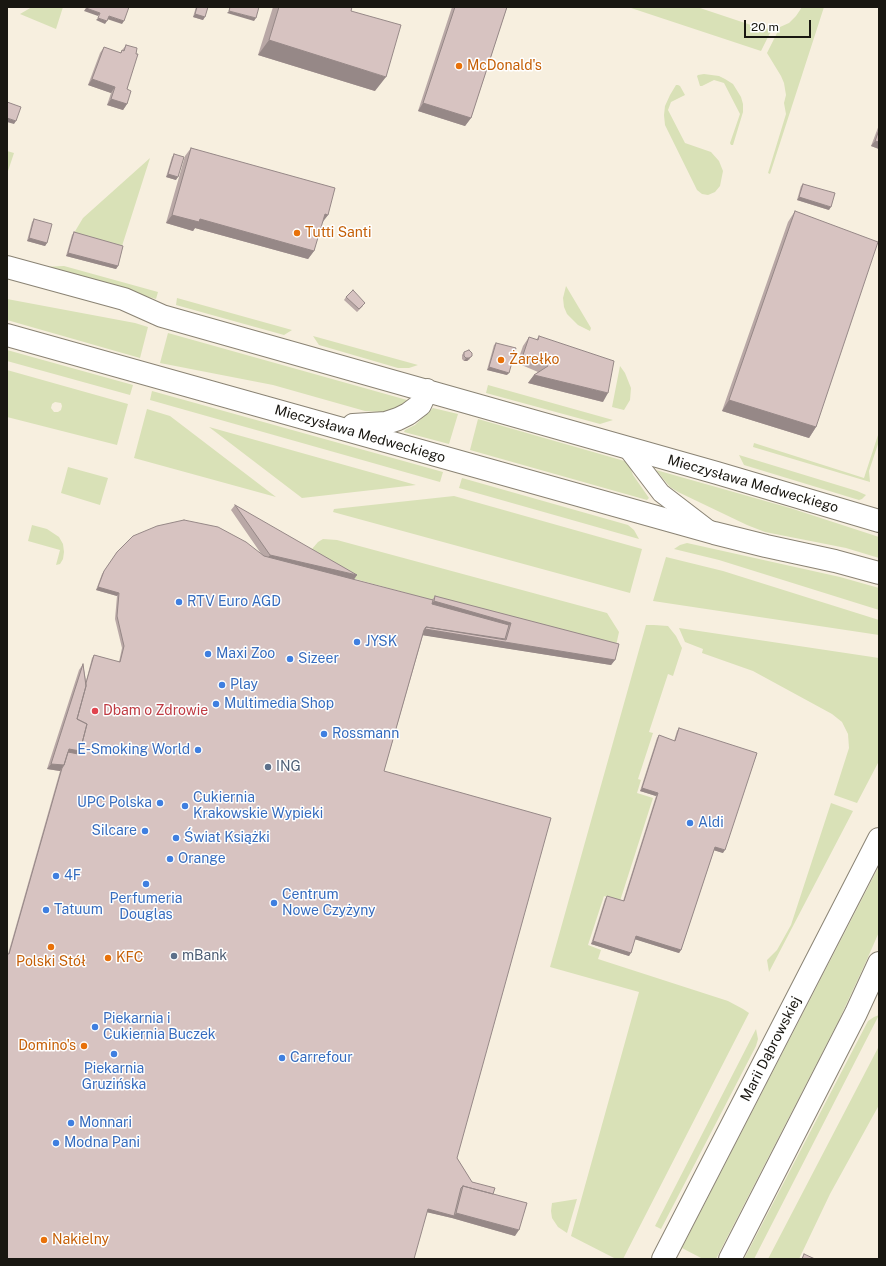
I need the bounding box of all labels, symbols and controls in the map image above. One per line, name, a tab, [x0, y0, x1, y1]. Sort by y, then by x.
scale bar	[746, 12, 813, 38]
text: 20 m	[751, 20, 779, 34]
place label: McDonald's	[467, 58, 542, 74]
marker: McDonald's	[454, 61, 464, 71]
place label: Tutti Santi	[305, 225, 371, 241]
marker: Tutti Santi	[292, 228, 302, 238]
place label: Żarełko	[509, 352, 559, 368]
marker: Żarełko	[496, 355, 506, 365]
street label: Mieczysława Medweckiego	[273, 402, 447, 466]
street label: Mieczysława Medweckiego	[666, 452, 840, 516]
place label: RTV Euro AGD	[187, 594, 281, 610]
marker: RTV Euro AGD	[174, 597, 184, 607]
place label: JYSK	[365, 634, 397, 650]
marker: JYSK	[352, 637, 362, 647]
place label: Maxi Zoo	[216, 646, 275, 662]
marker: Maxi Zoo	[203, 649, 213, 659]
place label: Sizeer	[298, 651, 339, 667]
marker: Sizeer	[285, 654, 295, 664]
place label: Play	[230, 677, 258, 693]
marker: Play	[217, 680, 227, 690]
place label: Multimedia Shop	[224, 696, 334, 712]
marker: Multimedia Shop	[211, 699, 221, 709]
place label: Dbam o Zdrowie	[103, 703, 208, 719]
marker: Dbam o Zdrowie	[90, 706, 100, 716]
place label: Rossmann	[332, 726, 399, 742]
marker: Rossmann	[319, 729, 329, 739]
place label: E-Smoking World	[77, 742, 190, 758]
marker: E-Smoking World	[193, 745, 203, 755]
place label: ING	[276, 759, 301, 775]
marker: ING	[263, 762, 273, 772]
place label: Cukiernia Krakowskie Wypieki	[193, 790, 323, 822]
place label: UPC Polska	[77, 795, 152, 811]
marker: UPC Polska	[155, 798, 165, 808]
marker: Cukiernia Krakowskie Wypieki	[180, 801, 190, 811]
place label: Aldi	[698, 815, 724, 831]
marker: Aldi	[685, 818, 695, 828]
place label: Silcare	[92, 823, 137, 839]
marker: Silcare	[140, 826, 150, 836]
place label: Świat Książki	[184, 830, 270, 846]
marker: Świat Książki	[171, 833, 181, 843]
place label: Orange	[178, 851, 226, 867]
marker: Orange	[165, 854, 175, 864]
place label: 4F	[64, 868, 81, 884]
marker: 4F	[51, 871, 61, 881]
marker: Perfumeria Douglas	[141, 879, 151, 889]
place label: Centrum Nowe Czyżyny	[282, 887, 376, 920]
place label: Perfumeria Douglas	[110, 891, 182, 924]
marker: Centrum Nowe Czyżyny	[269, 898, 279, 908]
place label: Tatuum	[54, 902, 103, 918]
marker: Tatuum	[41, 905, 51, 915]
marker: Polski Stół	[46, 942, 56, 952]
place label: mBank	[182, 948, 227, 964]
place label: KFC	[116, 950, 144, 966]
marker: mBank	[169, 951, 179, 961]
marker: KFC	[103, 953, 113, 963]
place label: Polski Stół	[16, 954, 86, 970]
street label: Marii Dąbrowskiej	[737, 994, 805, 1104]
place label: Piekarnia i Cukiernia Buczek	[103, 1011, 216, 1044]
marker: Piekarnia i Cukiernia Buczek	[90, 1022, 100, 1032]
place label: Domino's	[18, 1038, 76, 1054]
marker: Domino's	[79, 1041, 89, 1051]
marker: Piekarnia Gruzińska	[109, 1049, 119, 1059]
place label: Carrefour	[290, 1050, 353, 1066]
marker: Carrefour	[277, 1053, 287, 1063]
place label: Piekarnia Gruzińska	[82, 1061, 146, 1094]
place label: Monnari	[79, 1115, 132, 1131]
marker: Monnari	[66, 1118, 76, 1128]
place label: Modna Pani	[64, 1135, 140, 1151]
marker: Modna Pani	[51, 1138, 61, 1148]
place label: Nakielny	[52, 1232, 109, 1248]
marker: Nakielny	[39, 1235, 49, 1245]

